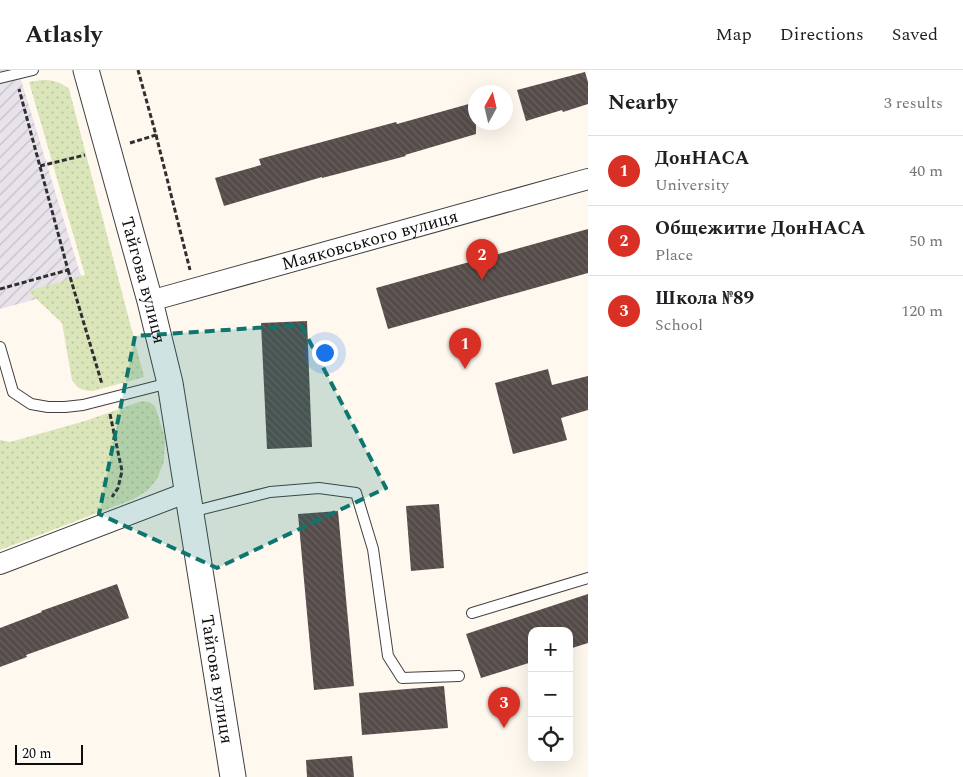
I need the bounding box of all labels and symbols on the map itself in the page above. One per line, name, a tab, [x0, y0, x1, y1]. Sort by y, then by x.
north arrow	[468, 85, 513, 130]
street label: Маяковського вулиця	[278, 203, 461, 278]
street label: Тайгова вулиця	[113, 214, 173, 347]
pin: 2	[466, 239, 498, 280]
pin: 1	[449, 328, 481, 369]
your location	[312, 340, 338, 366]
street label: Тайгова вулиця	[193, 613, 240, 746]
pin: 3	[488, 687, 520, 728]
scale bar	[15, 742, 82, 765]

